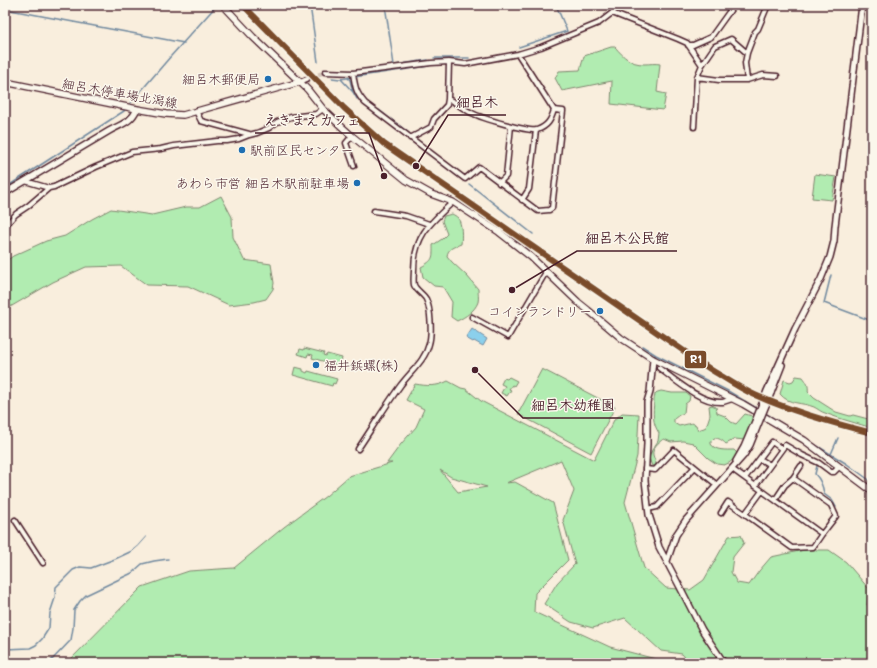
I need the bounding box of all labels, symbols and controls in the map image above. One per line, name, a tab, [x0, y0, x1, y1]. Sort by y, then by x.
place label: 細呂木郵便局	[182, 70, 260, 87]
street label: 細呂木停車場北潟線	[61, 74, 180, 111]
marker: 細呂木郵便局	[263, 74, 273, 84]
callout: 細呂木	[448, 89, 506, 115]
text: 細呂木	[456, 92, 498, 111]
callout: えきまえカフェ	[255, 107, 369, 133]
text: えきまえカフェ	[264, 110, 360, 129]
place label: 駅前区民センター	[250, 141, 353, 158]
marker: 駅前区民センター	[237, 145, 247, 155]
place label: あわら市営 細呂木駅前駐車場	[176, 174, 349, 191]
marker: あわら市営 細呂木駅前駐車場	[352, 178, 362, 188]
callout: 細呂木公民館	[577, 225, 677, 251]
text: 細呂木公民館	[585, 228, 669, 247]
place label: コインランドリー	[488, 302, 592, 319]
marker: コインランドリー	[595, 306, 605, 316]
line badge: R1	[684, 350, 707, 369]
text: R1	[690, 351, 702, 366]
place label: 福井鋲螺(株)	[324, 356, 398, 373]
marker: 福井鋲螺(株)	[311, 360, 321, 370]
callout: 細呂木幼稚園	[523, 392, 623, 418]
text: 細呂木幼稚園	[531, 395, 615, 414]

